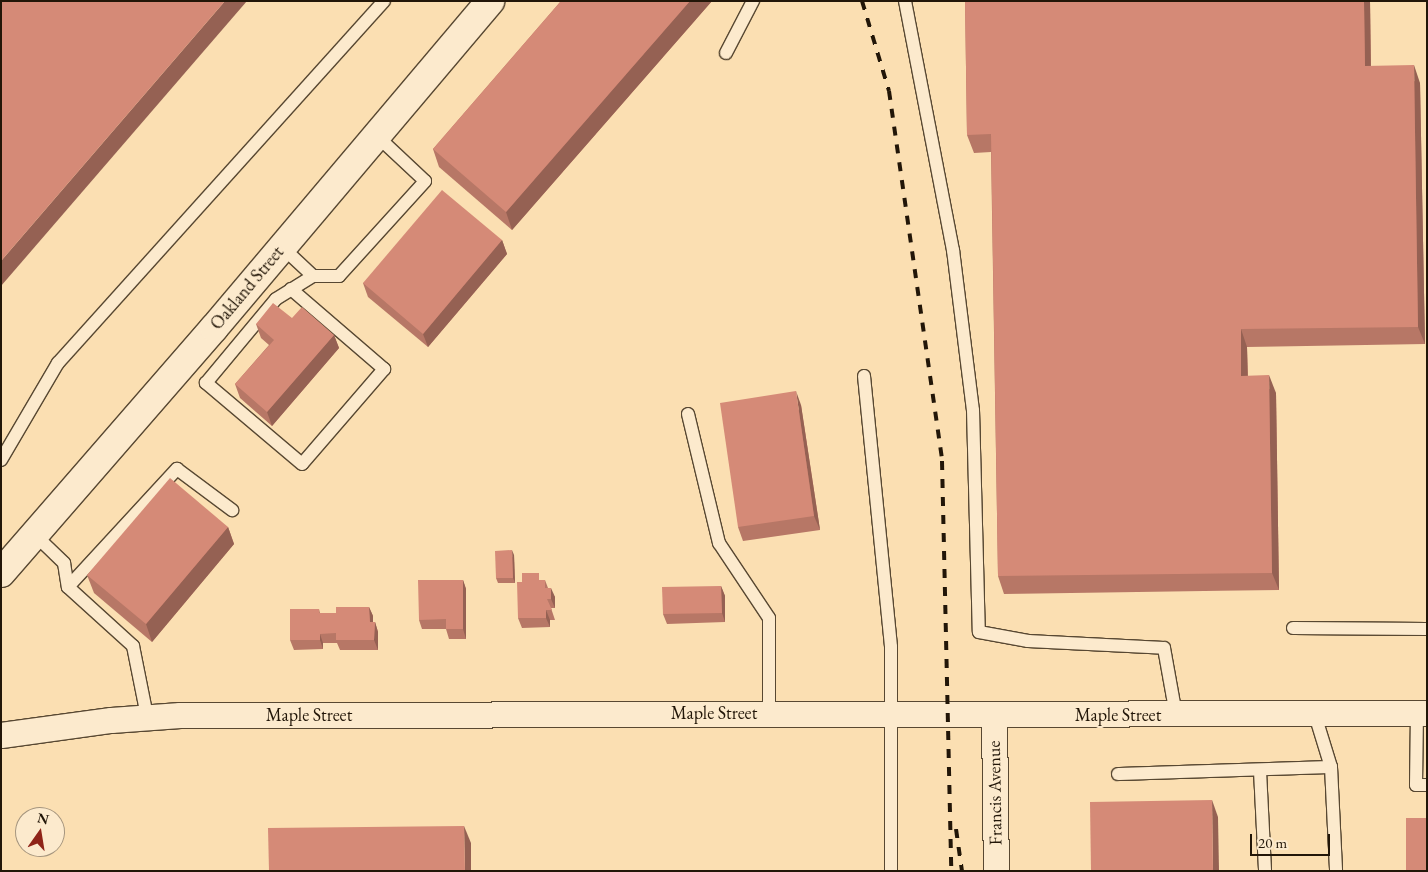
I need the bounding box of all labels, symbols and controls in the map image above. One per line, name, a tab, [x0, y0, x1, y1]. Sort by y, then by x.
street label: Oakland Street	[206, 242, 288, 334]
street label: Maple Street	[671, 702, 757, 724]
street label: Maple Street	[266, 704, 352, 726]
street label: Maple Street	[1075, 704, 1161, 726]
street label: Francis Avenue	[983, 740, 1007, 846]
north arrow	[15, 807, 65, 857]
text: N	[36, 808, 51, 828]
scale bar	[1253, 824, 1333, 856]
text: 20 m	[1258, 833, 1287, 852]

